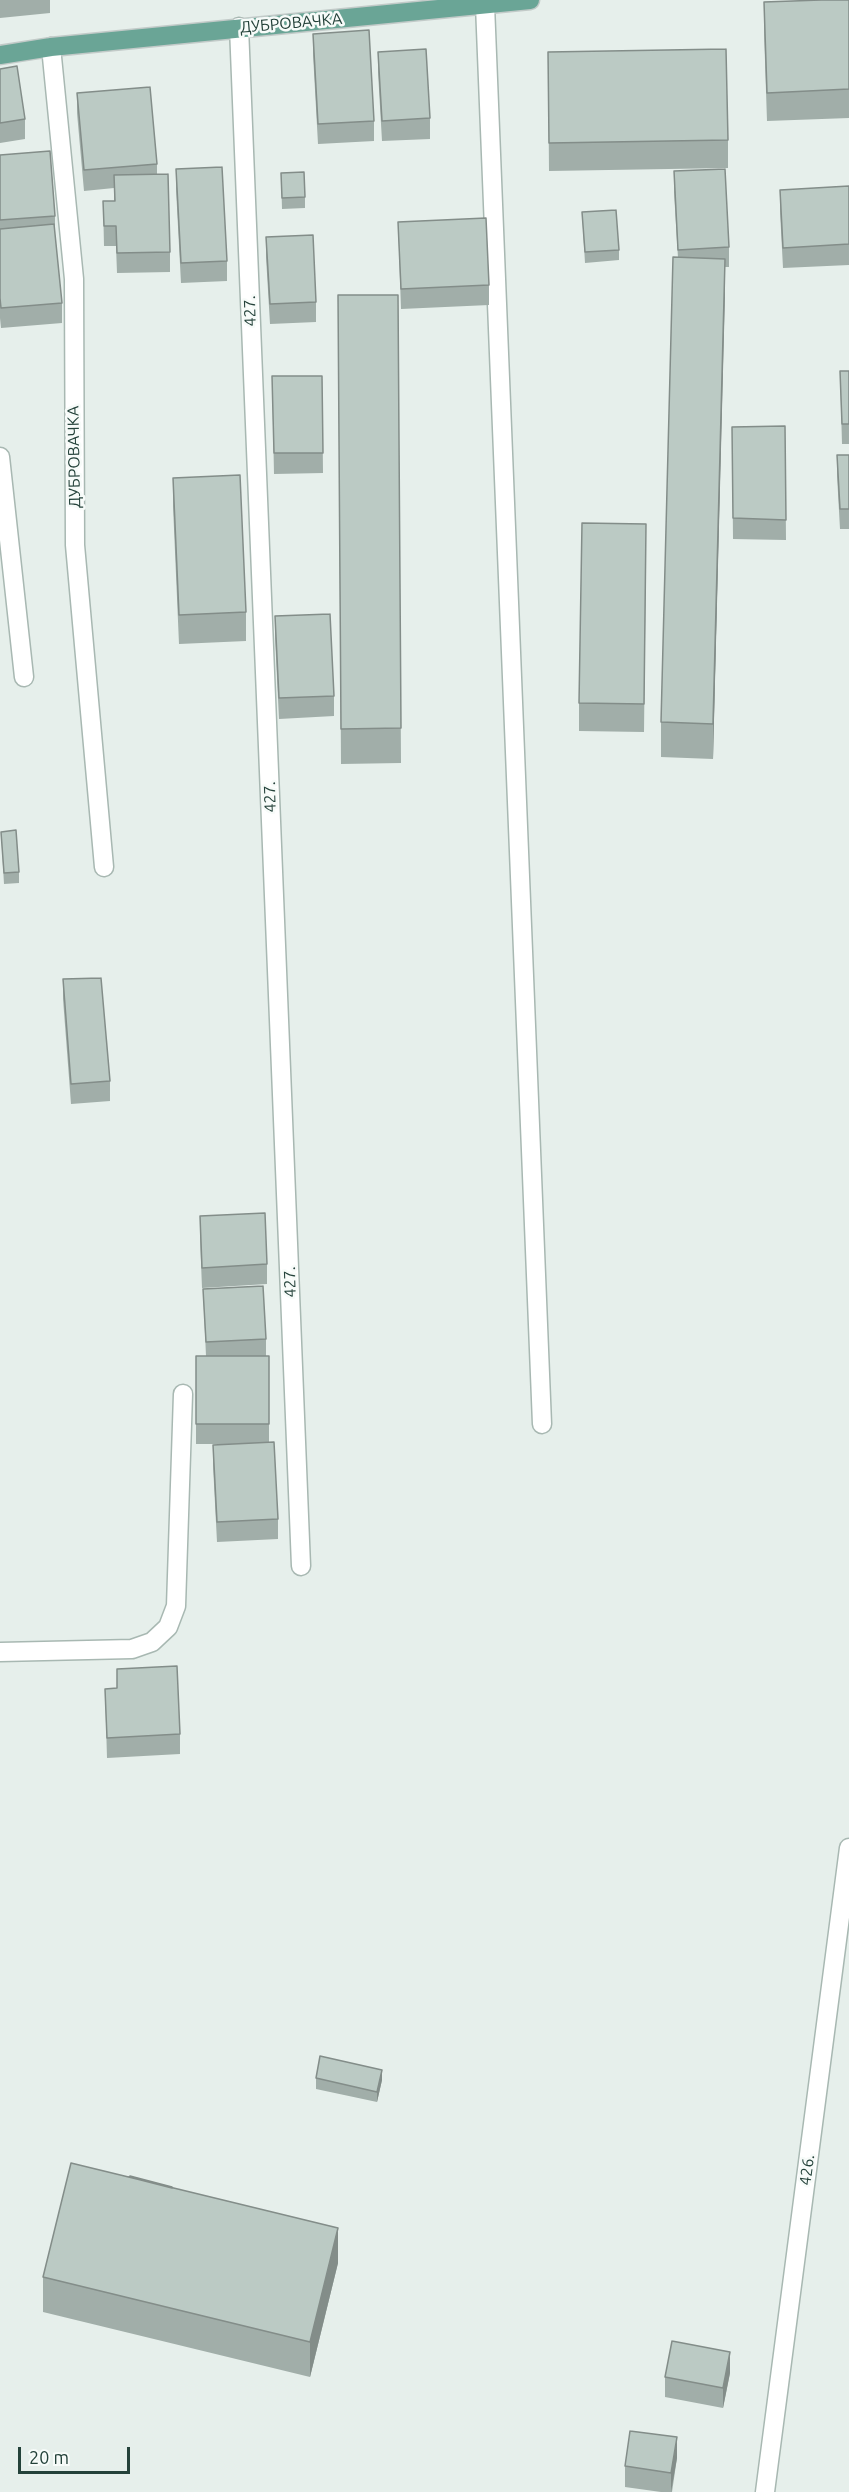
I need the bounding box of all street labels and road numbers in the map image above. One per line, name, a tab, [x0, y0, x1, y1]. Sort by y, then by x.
street label: ДУБРОВАЧКА	[239, 9, 343, 37]
street label: 427.	[240, 295, 260, 327]
street label: ДУБРОВАЧКА	[64, 406, 84, 508]
street label: 427.	[260, 781, 280, 813]
street label: 427.	[280, 1266, 300, 1298]
street label: 426.	[796, 2153, 818, 2187]

